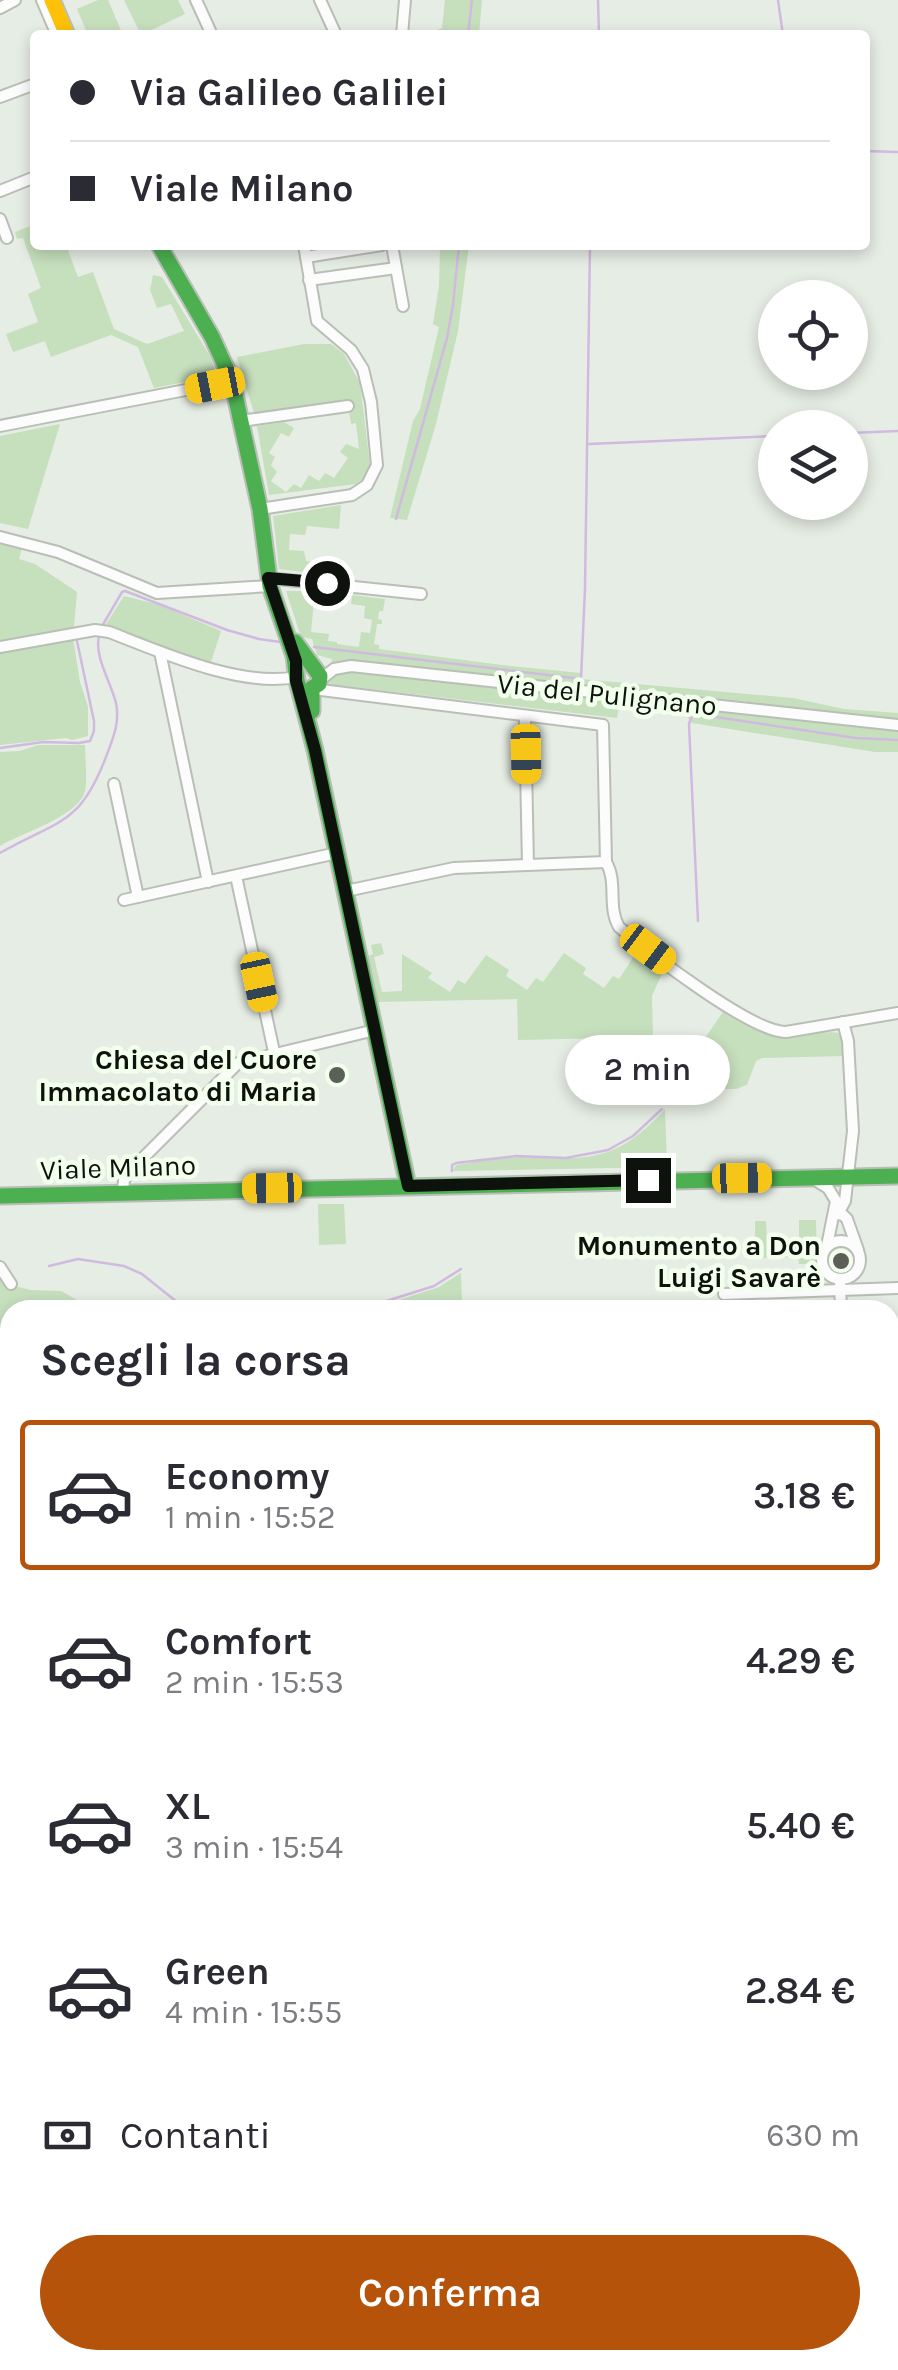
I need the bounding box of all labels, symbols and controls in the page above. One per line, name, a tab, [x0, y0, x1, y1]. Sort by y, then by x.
text: Via Galileo Galilei	[130, 70, 448, 115]
text: Viale Milano	[130, 166, 354, 211]
map controls	[758, 280, 868, 520]
button: locate	[758, 280, 868, 390]
car	[183, 365, 247, 405]
button: layers	[758, 410, 868, 520]
route start	[305, 561, 350, 606]
street label: Via del Pulignano	[496, 667, 718, 722]
car	[510, 724, 542, 784]
car	[615, 919, 681, 979]
car	[238, 950, 280, 1014]
callout: 2 min	[566, 1035, 730, 1105]
place label: Chiesa del Cuore Immacolato di Maria	[39, 1043, 317, 1108]
text: 2 min	[604, 1051, 691, 1088]
marker: Chiesa del Cuore Immacolato di Maria	[326, 1064, 348, 1086]
street label: Viale Milano	[40, 1148, 196, 1187]
route end	[626, 1158, 671, 1203]
car	[712, 1162, 772, 1194]
car	[242, 1172, 302, 1204]
place label: Monumento a Don Luigi Savarè	[577, 1229, 821, 1294]
marker: Monumento a Don Luigi Savarè	[830, 1250, 852, 1272]
text: Scegli la corsa	[40, 1334, 351, 1386]
icon: car	[45, 1450, 135, 1540]
text: Economy	[165, 1454, 329, 1499]
text: 3.18 €	[753, 1473, 855, 1518]
text: 1 min · 15:52	[165, 1499, 336, 1536]
icon: car	[45, 1615, 135, 1705]
text: Comfort	[165, 1619, 312, 1664]
text: 4.29 €	[746, 1638, 855, 1683]
text: 2 min · 15:53	[165, 1664, 344, 1701]
icon: car	[45, 1780, 135, 1870]
text: XL	[165, 1784, 210, 1829]
text: 5.40 €	[746, 1803, 855, 1848]
text: 3 min · 15:54	[165, 1829, 343, 1866]
icon: car	[45, 1945, 135, 2035]
text: Green	[165, 1949, 270, 1994]
text: 2.84 €	[745, 1968, 855, 2013]
text: 4 min · 15:55	[165, 1994, 342, 2031]
icon: cash	[40, 2108, 95, 2163]
text: Contanti	[120, 2113, 271, 2158]
text: 630 m	[766, 2117, 860, 2154]
button: Conferma	[40, 2235, 860, 2350]

